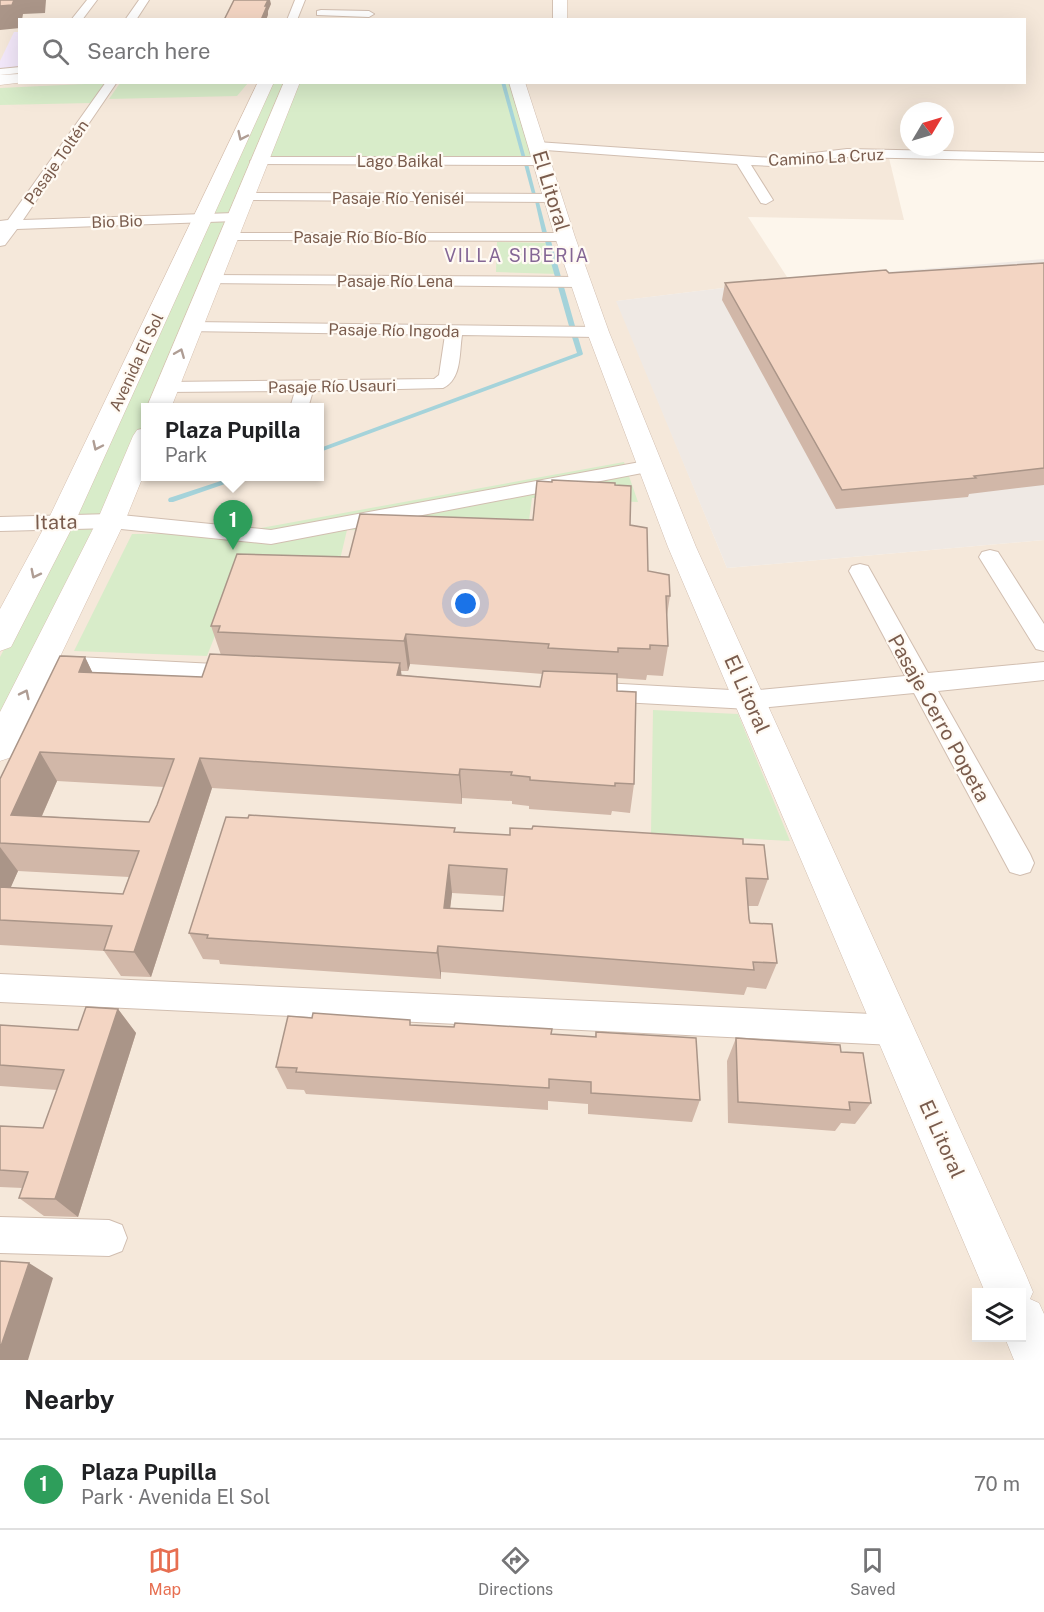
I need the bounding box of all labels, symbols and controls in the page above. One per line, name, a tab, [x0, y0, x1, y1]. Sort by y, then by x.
search box	[18, 18, 1026, 84]
icon: search	[39, 35, 72, 68]
text: Search here	[87, 38, 211, 64]
north arrow	[900, 102, 954, 156]
street label: Pasaje Toltén	[20, 116, 93, 208]
one-way arrow	[237, 129, 249, 140]
street label: Camino La Cruz	[768, 145, 885, 170]
street label: El Litoral	[527, 148, 575, 234]
street label: Lago Baikal	[357, 152, 443, 171]
street label: Pasaje Río Yeniséi	[332, 189, 464, 208]
street label: Bio Bio	[91, 211, 143, 232]
street label: Pasaje Río Bío-Bío	[293, 228, 427, 247]
district label: VILLA SIBERIA	[444, 245, 590, 266]
street label: Pasaje Río Lena	[337, 272, 453, 291]
street label: Avenida El Sol	[105, 310, 168, 414]
street label: Pasaje Río Ingoda	[328, 320, 460, 341]
one-way arrow	[172, 349, 185, 359]
street label: Pasaje Río Usauri	[268, 376, 396, 397]
popup	[141, 403, 324, 481]
text: Plaza Pupilla	[165, 417, 300, 443]
one-way arrow	[92, 439, 104, 450]
text: Park	[165, 443, 207, 467]
pin: 1	[214, 500, 252, 550]
street label: Itata	[34, 510, 78, 534]
one-way arrow	[31, 568, 43, 579]
your location	[451, 589, 480, 618]
street label: Pasaje Cerro Popeta	[883, 630, 995, 806]
street label: El Litoral	[719, 651, 775, 737]
one-way arrow	[18, 689, 30, 700]
street label: El Litoral	[914, 1096, 970, 1182]
map controls	[972, 1288, 1026, 1342]
button: layers	[972, 1288, 1026, 1342]
text: Nearby	[24, 1384, 114, 1415]
text: Plaza Pupilla	[81, 1459, 217, 1485]
text: 1	[39, 1472, 48, 1496]
text: 70 m	[974, 1472, 1020, 1496]
text: Park · Avenida El Sol	[81, 1485, 270, 1509]
tab: Map	[148, 1544, 181, 1599]
tab: Directions	[478, 1544, 553, 1599]
tab: Saved	[850, 1544, 896, 1599]

